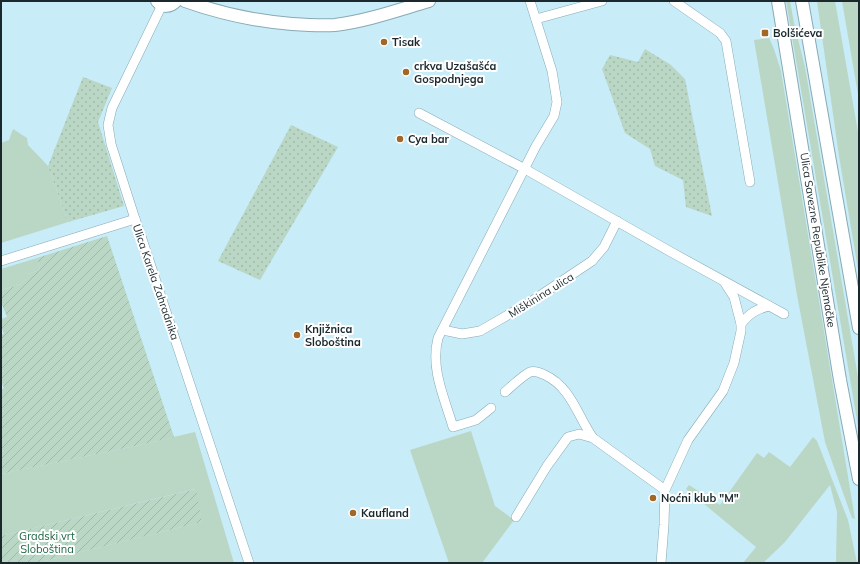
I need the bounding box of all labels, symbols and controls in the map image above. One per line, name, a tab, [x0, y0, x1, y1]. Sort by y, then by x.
place label: Bolšićeva	[773, 26, 823, 40]
marker: Bolšićeva	[760, 28, 770, 38]
place label: Tisak	[392, 35, 421, 49]
marker: Tisak	[379, 37, 389, 47]
place label: crkva Uzašašća Gospodnjega	[414, 59, 496, 86]
marker: crkva Uzašašća Gospodnjega	[401, 67, 411, 77]
place label: Cya bar	[408, 132, 450, 146]
marker: Cya bar	[395, 134, 405, 144]
street label: Ulica Savezne Republike Njemačke	[797, 152, 839, 328]
street label: Ulica Karela Zahradnika	[130, 222, 182, 342]
street label: Miškinina ulica	[506, 269, 576, 321]
place label: Knjižnica Sloboština	[305, 322, 361, 349]
marker: Knjižnica Sloboština	[292, 330, 302, 340]
place label: Noćni klub "M"	[661, 491, 739, 505]
marker: Noćni klub "M"	[648, 493, 658, 503]
place label: Kaufland	[361, 506, 409, 520]
marker: Kaufland	[348, 508, 358, 518]
park label: Gradski vrt Sloboština	[19, 529, 75, 556]

